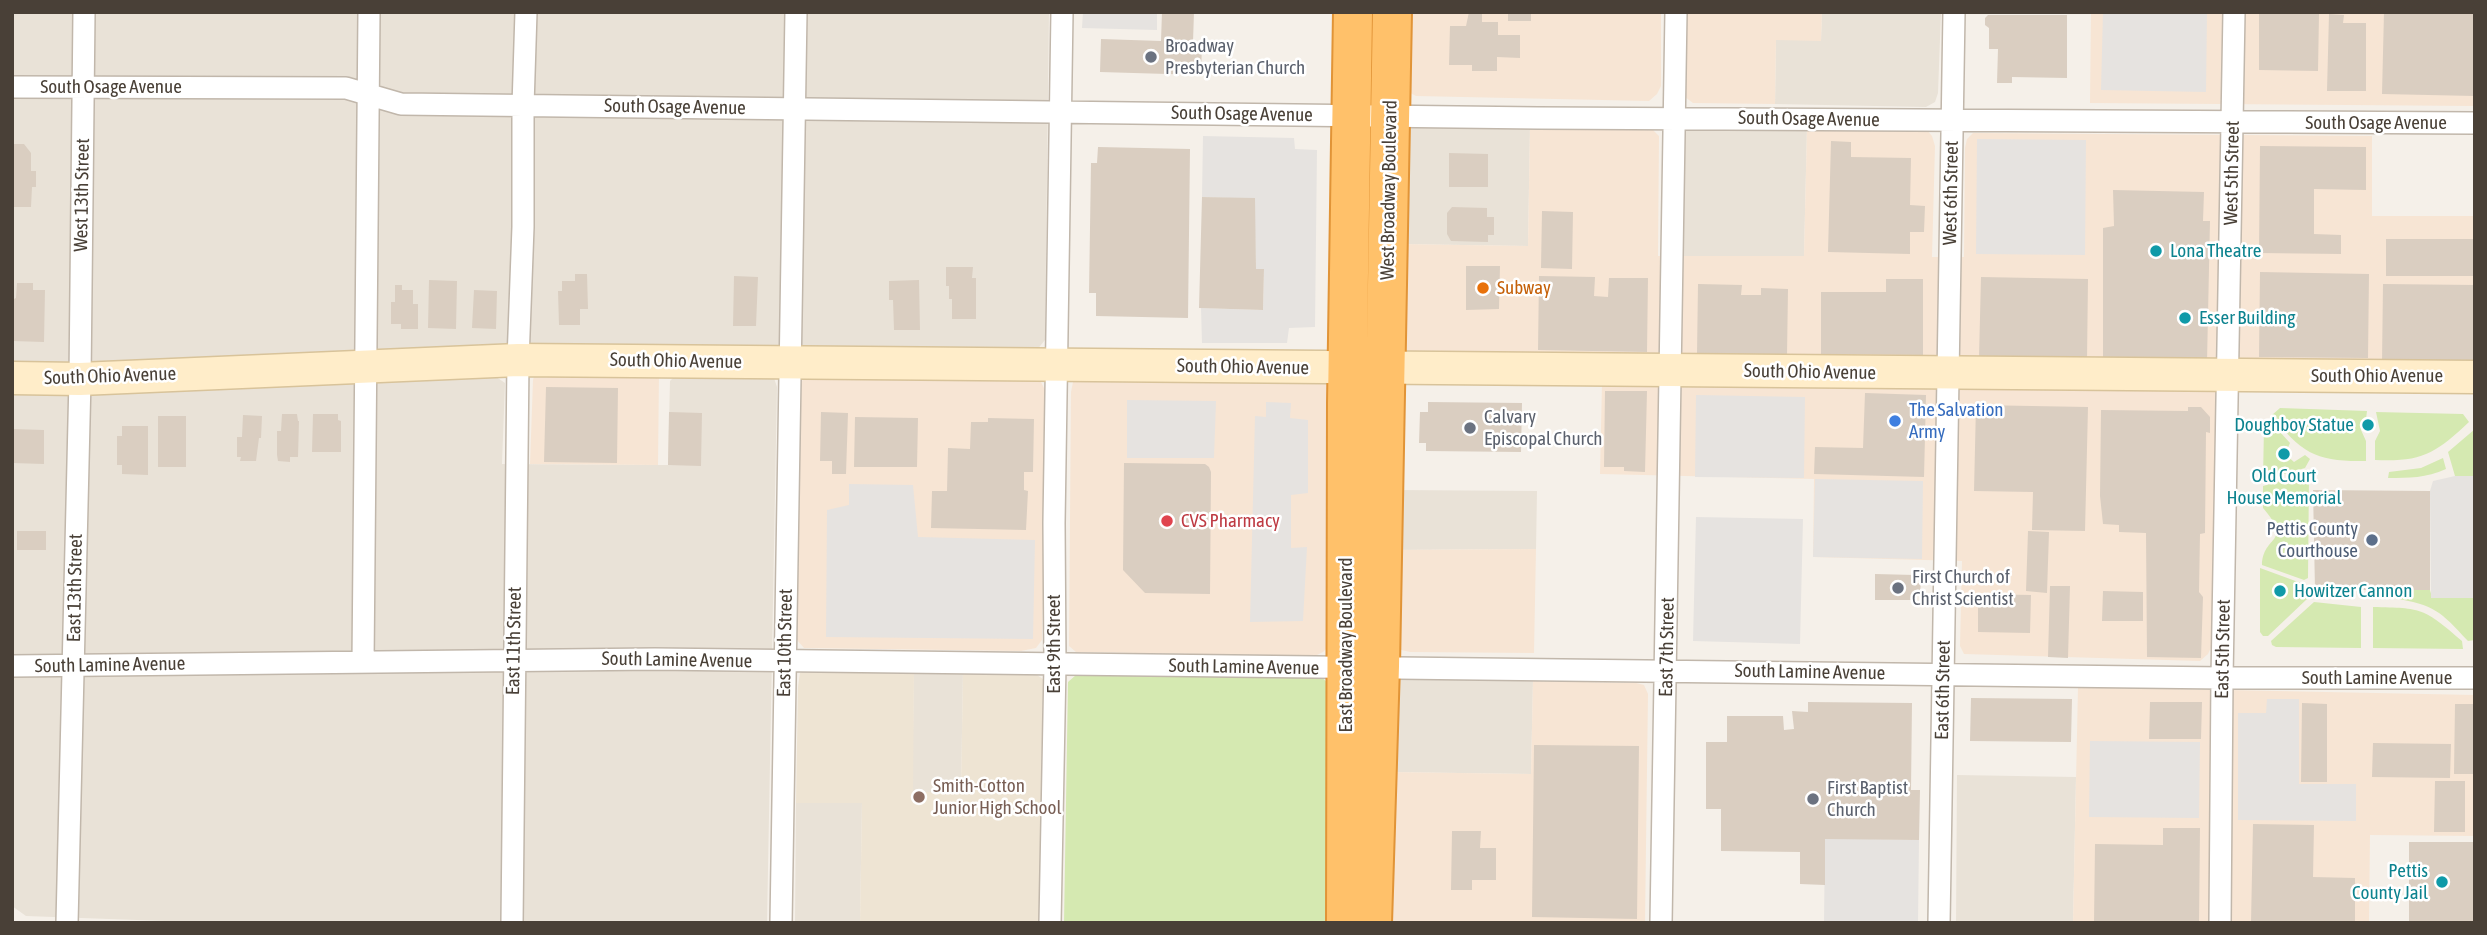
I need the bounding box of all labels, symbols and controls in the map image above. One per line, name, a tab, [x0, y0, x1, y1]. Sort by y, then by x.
place label: Broadway Presbyterian Church	[1165, 35, 1305, 79]
marker: Broadway Presbyterian Church	[1143, 49, 1159, 65]
street label: South Osage Avenue	[40, 76, 182, 98]
street label: South Osage Avenue	[604, 94, 746, 120]
street label: West Broadway Boulevard	[1376, 100, 1402, 280]
street label: South Osage Avenue	[1171, 101, 1313, 127]
street label: South Osage Avenue	[1738, 106, 1880, 132]
street label: South Osage Avenue	[2305, 112, 2447, 134]
street label: West 5th Street	[2220, 121, 2244, 225]
street label: West 13th Street	[70, 138, 94, 252]
street label: West 6th Street	[1939, 141, 1963, 245]
place label: Lona Theatre	[2170, 240, 2261, 262]
marker: Lona Theatre	[2148, 243, 2164, 259]
place label: Subway	[1497, 277, 1551, 299]
marker: Subway	[1475, 280, 1491, 296]
place label: Esser Building	[2199, 307, 2296, 329]
marker: Esser Building	[2177, 310, 2193, 326]
street label: South Ohio Avenue	[610, 348, 742, 374]
street label: South Ohio Avenue	[1177, 354, 1309, 380]
street label: South Ohio Avenue	[1744, 359, 1876, 385]
street label: South Ohio Avenue	[44, 362, 176, 390]
street label: South Ohio Avenue	[2311, 365, 2443, 387]
place label: The Salvation Army	[1909, 399, 2004, 443]
place label: Calvary Episcopal Church	[1484, 406, 1602, 450]
marker: The Salvation Army	[1887, 413, 1903, 429]
place label: Doughboy Statue	[2234, 414, 2354, 436]
marker: Doughboy Statue	[2360, 417, 2376, 433]
marker: Calvary Episcopal Church	[1462, 420, 1478, 436]
marker: Old Court House Memorial	[2276, 446, 2292, 462]
place label: Old Court House Memorial	[2227, 465, 2341, 509]
place label: CVS Pharmacy	[1181, 510, 1280, 532]
marker: CVS Pharmacy	[1159, 513, 1175, 529]
place label: Pettis County Courthouse	[2266, 518, 2358, 562]
marker: Pettis County Courthouse	[2364, 532, 2380, 548]
street label: East 13th Street	[63, 534, 87, 642]
street label: East Broadway Boulevard	[1335, 558, 1357, 732]
place label: First Church of Christ Scientist	[1912, 566, 2014, 610]
marker: First Church of Christ Scientist	[1890, 580, 1906, 596]
place label: Howitzer Cannon	[2294, 580, 2412, 602]
marker: Howitzer Cannon	[2272, 583, 2288, 599]
street label: East 11th Street	[502, 587, 526, 695]
street label: East 10th Street	[773, 589, 797, 697]
street label: East 9th Street	[1043, 594, 1065, 694]
street label: East 7th Street	[1655, 597, 1679, 697]
street label: East 5th Street	[2211, 599, 2235, 699]
street label: East 6th Street	[1931, 640, 1955, 740]
street label: South Lamine Avenue	[601, 647, 753, 673]
street label: South Lamine Avenue	[34, 652, 186, 678]
street label: South Lamine Avenue	[1168, 654, 1320, 680]
street label: South Lamine Avenue	[1734, 659, 1886, 685]
street label: South Lamine Avenue	[2302, 667, 2452, 689]
place label: Smith-Cotton Junior High School	[933, 775, 1061, 819]
place label: First Baptist Church	[1827, 777, 1908, 821]
marker: Smith-Cotton Junior High School	[911, 789, 927, 805]
marker: First Baptist Church	[1805, 791, 1821, 807]
place label: Pettis County Jail	[2352, 860, 2428, 904]
marker: Pettis County Jail	[2434, 874, 2450, 890]

